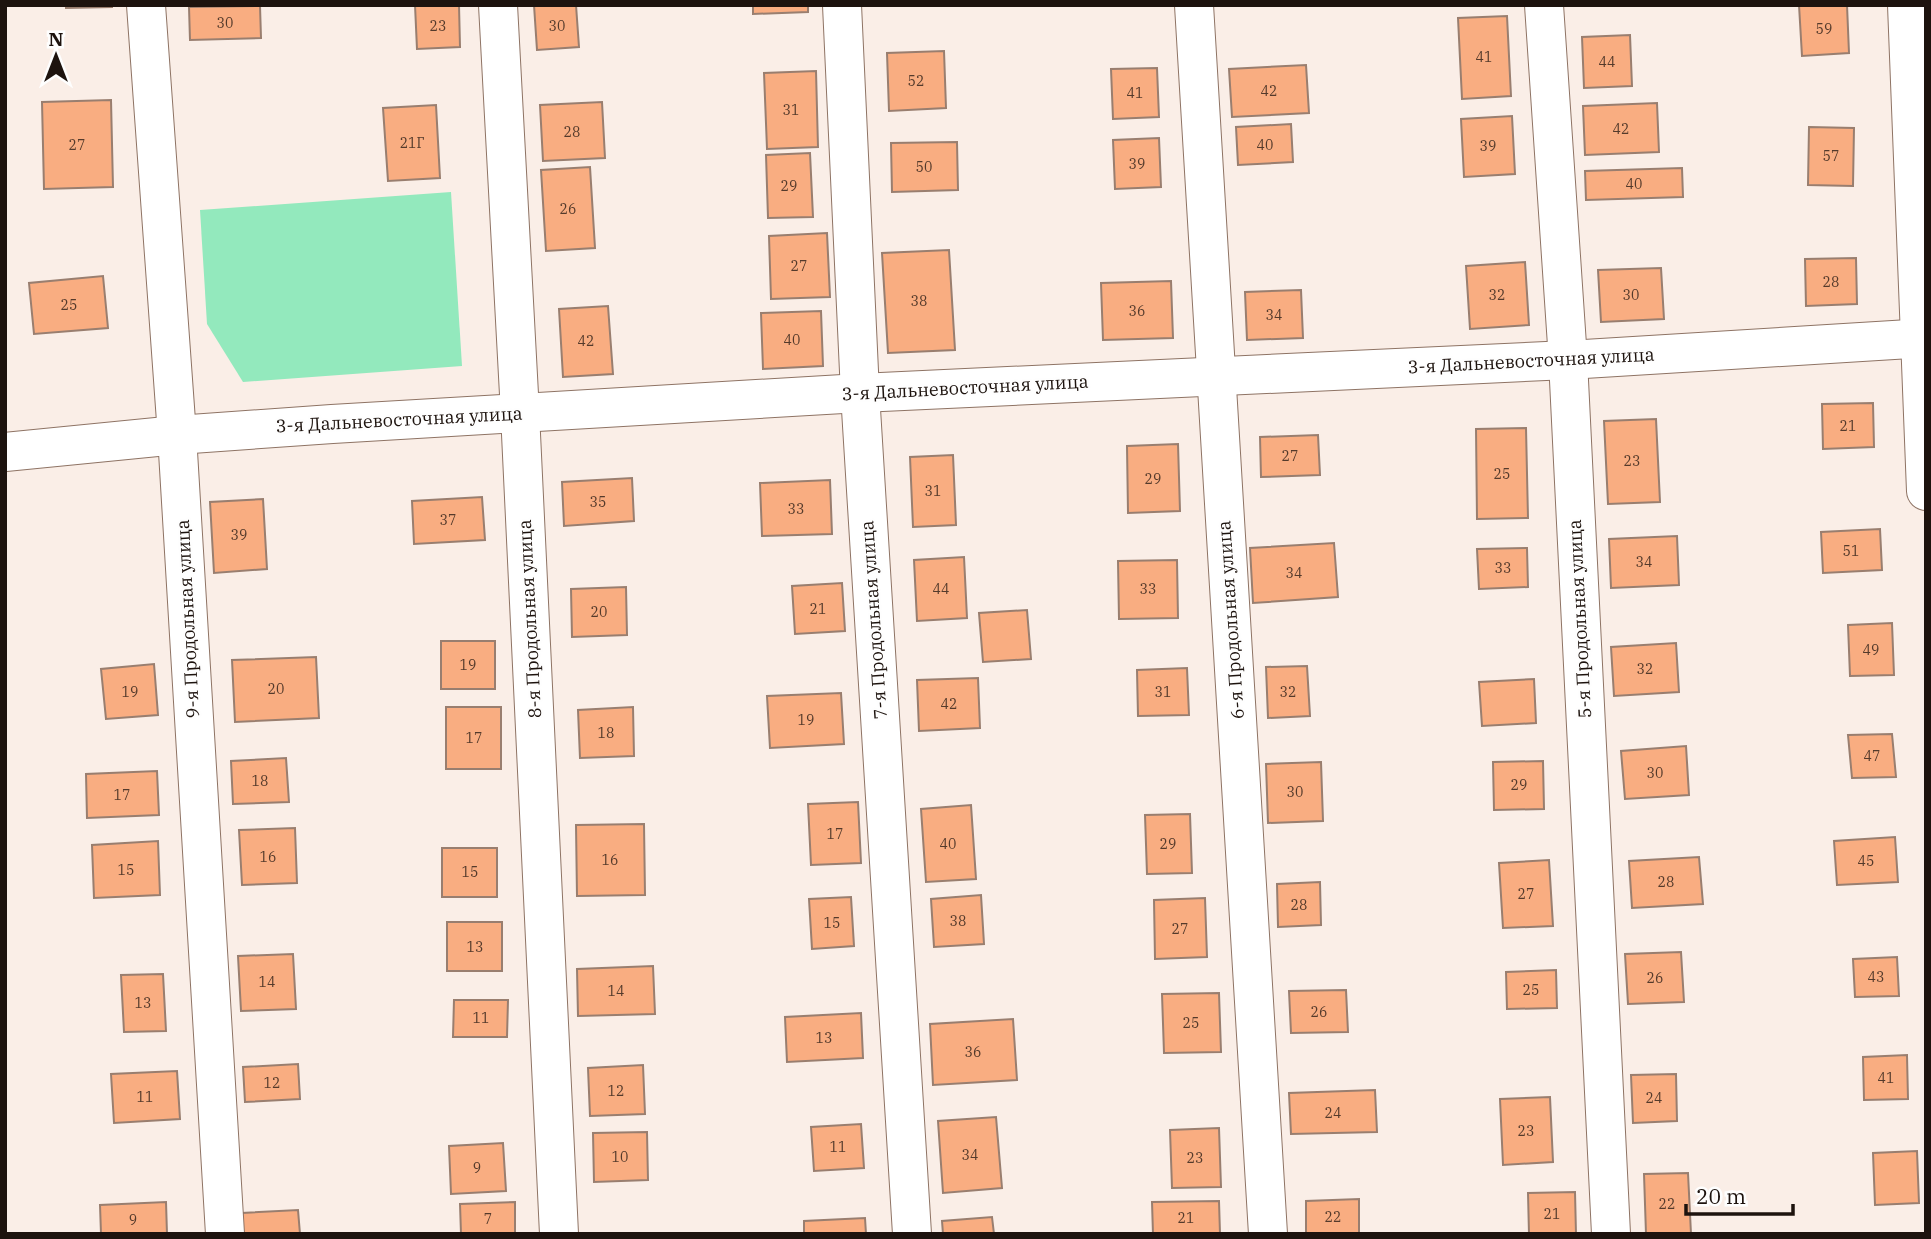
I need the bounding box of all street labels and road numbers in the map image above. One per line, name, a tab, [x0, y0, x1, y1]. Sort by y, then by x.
street label: 3-я Дальневосточная улица	[1407, 343, 1655, 378]
street label: 3-я Дальневосточная улица	[841, 370, 1089, 405]
street label: 3-я Дальневосточная улица	[275, 402, 523, 437]
street label: 9-я Продольная улица	[171, 519, 204, 719]
street label: 8-я Продольная улица	[513, 519, 546, 719]
street label: 5-я Продольная улица	[1563, 519, 1596, 719]
street label: 7-я Продольная улица	[855, 520, 892, 720]
street label: 6-я Продольная улица	[1212, 520, 1249, 720]

